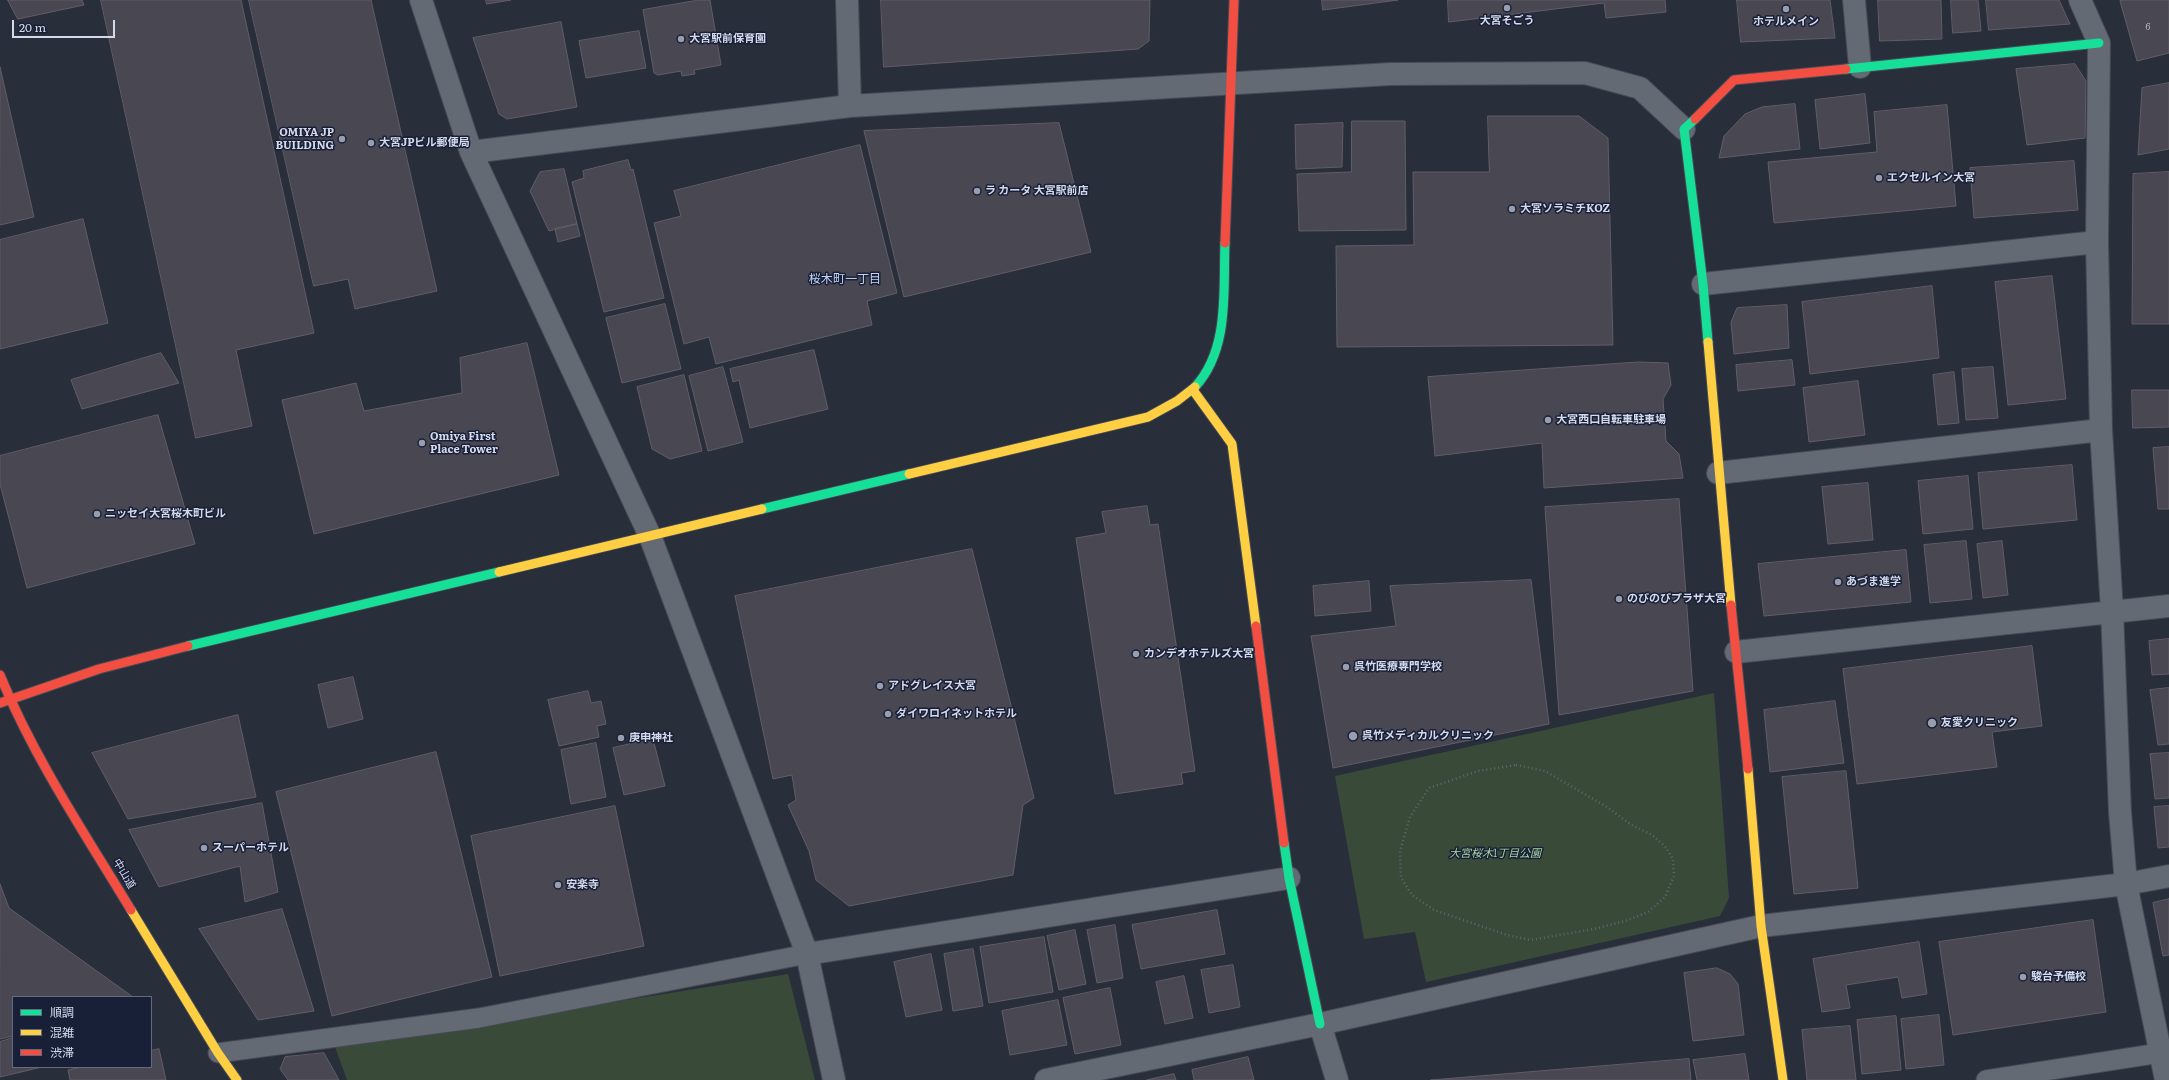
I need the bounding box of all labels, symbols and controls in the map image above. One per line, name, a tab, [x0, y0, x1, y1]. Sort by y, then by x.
marker: 大宮そごう	[1502, 3, 1512, 13]
marker: ホテルメイン	[1781, 4, 1791, 14]
scale bar	[14, 12, 117, 38]
place label: 大宮そごう	[1480, 14, 1534, 28]
place label: ホテルメイン	[1753, 15, 1819, 29]
text: 20 m	[19, 18, 46, 36]
house number: 6	[2146, 22, 2150, 32]
place label: 大宮駅前保育園	[689, 32, 766, 46]
marker: 大宮駅前保育園	[676, 34, 686, 44]
place label: OMIYA JP BUILDING	[275, 126, 334, 152]
marker: OMIYA JP BUILDING	[337, 134, 347, 144]
place label: 大宮JPビル郵便局	[379, 136, 470, 150]
marker: 大宮JPビル郵便局	[366, 138, 376, 148]
place label: エクセルイン大宮	[1887, 171, 1975, 185]
marker: エクセルイン大宮	[1874, 173, 1884, 183]
place label: ラ カータ 大宮駅前店	[985, 184, 1088, 198]
marker: ラ カータ 大宮駅前店	[972, 186, 982, 196]
place label: 大宮ソラミチKOZ	[1520, 202, 1610, 216]
marker: 大宮ソラミチKOZ	[1507, 204, 1517, 214]
district label: 桜木町一丁目	[809, 272, 881, 286]
place label: 大宮西口自転車駐車場	[1556, 413, 1666, 427]
marker: 大宮西口自転車駐車場	[1543, 415, 1553, 425]
place label: Omiya First Place Tower	[430, 430, 498, 456]
marker: Omiya First Place Tower	[417, 438, 427, 448]
place label: ニッセイ大宮桜木町ビル	[105, 507, 226, 521]
marker: ニッセイ大宮桜木町ビル	[92, 509, 102, 519]
place label: あづま進学	[1846, 575, 1901, 589]
marker: あづま進学	[1833, 577, 1843, 587]
place label: のびのびプラザ大宮	[1627, 592, 1726, 606]
marker: のびのびプラザ大宮	[1614, 594, 1624, 604]
place label: カンデオホテルズ大宮	[1144, 647, 1254, 661]
marker: カンデオホテルズ大宮	[1131, 649, 1141, 659]
place label: 呉竹医療専門学校	[1354, 660, 1442, 674]
marker: 呉竹医療専門学校	[1341, 662, 1351, 672]
place label: アドグレイス大宮	[888, 679, 976, 693]
marker: アドグレイス大宮	[875, 681, 885, 691]
place label: ダイワロイネットホテル	[896, 707, 1017, 721]
marker: ダイワロイネットホテル	[883, 709, 893, 719]
place label: 友愛クリニック	[1941, 716, 2018, 730]
marker: 友愛クリニック	[1926, 717, 1938, 729]
place label: 呉竹メディカルクリニック	[1362, 729, 1494, 743]
marker: 呉竹メディカルクリニック	[1347, 730, 1359, 742]
place label: 庚申神社	[629, 731, 673, 745]
marker: 庚申神社	[616, 733, 626, 743]
place label: スーパーホテル	[212, 841, 289, 855]
marker: スーパーホテル	[199, 843, 209, 853]
park label: 大宮桜木1丁目公園	[1449, 847, 1541, 861]
street label: 中山道	[110, 856, 138, 892]
place label: 安楽寺	[566, 878, 599, 892]
marker: 安楽寺	[553, 880, 563, 890]
place label: 駿台予備校	[2031, 970, 2086, 984]
marker: 駿台予備校	[2018, 972, 2028, 982]
legend	[12, 996, 152, 1068]
text: 順調	[50, 1003, 74, 1021]
text: 混雑	[50, 1023, 74, 1041]
text: 渋滞	[50, 1043, 74, 1061]

